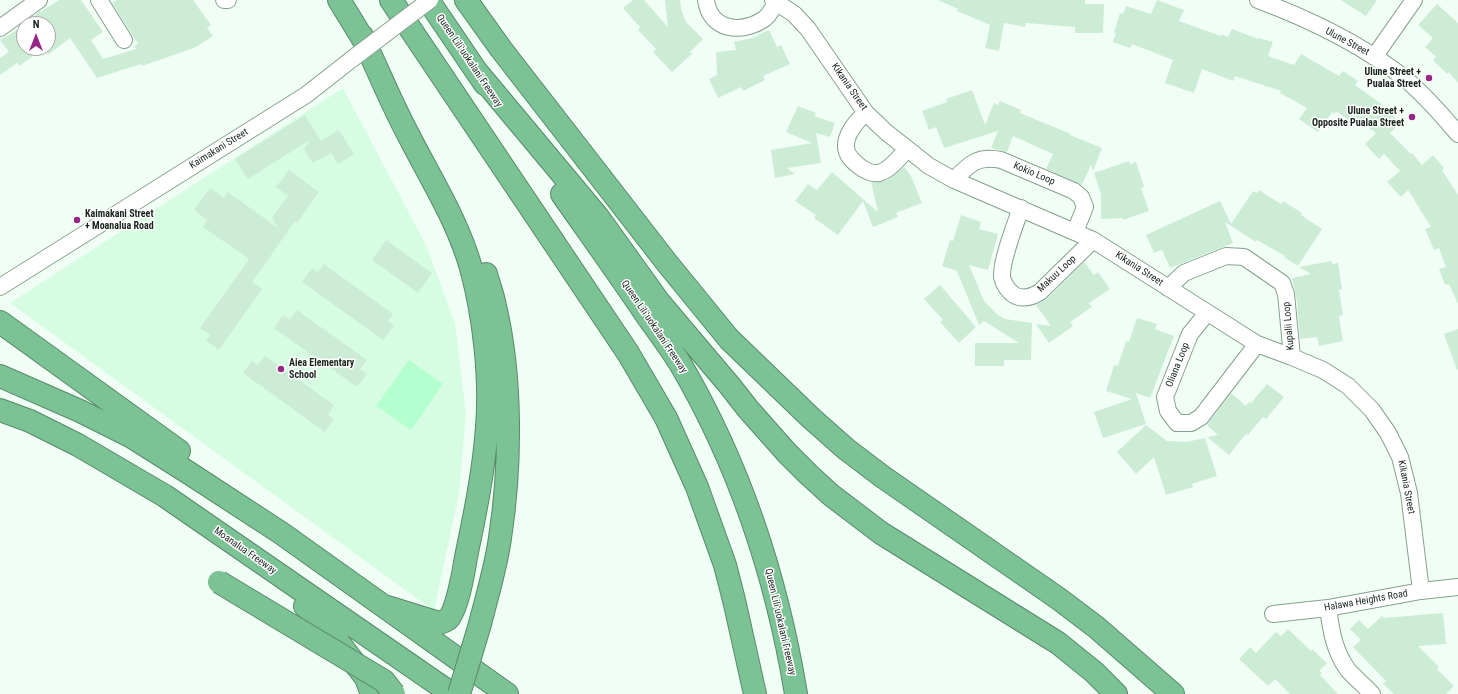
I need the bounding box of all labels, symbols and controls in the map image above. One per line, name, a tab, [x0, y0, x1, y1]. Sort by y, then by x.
street label: Queen Liliʻuokalani Freeway	[433, 12, 505, 110]
north arrow	[16, 16, 56, 56]
text: N	[33, 18, 39, 31]
street label: Ulune Street	[1323, 25, 1371, 59]
street label: Kikania Street	[828, 61, 870, 113]
place label: Ulune Street + Pualaa Street	[1364, 66, 1421, 90]
marker: Ulune Street + Pualaa Street	[1424, 73, 1434, 83]
place label: Ulune Street + Opposite Pualaa Street	[1312, 105, 1404, 128]
marker: Ulune Street + Opposite Pualaa Street	[1407, 112, 1417, 122]
street label: Kaimakani Street	[187, 126, 251, 172]
street label: Kokio Loop	[1011, 160, 1057, 188]
place label: Kaimakani Street + Moanalua Road	[85, 208, 154, 232]
marker: Kaimakani Street + Moanalua Road	[72, 215, 82, 225]
street label: Kikania Street	[1113, 249, 1165, 289]
street label: Makuu Loop	[1035, 253, 1079, 295]
street label: Queen Liliʻuokalani Freeway	[618, 278, 690, 376]
street label: Kupalii Loop	[1281, 301, 1297, 351]
street label: Oliana Loop	[1164, 341, 1192, 389]
place label: Aiea Elementary School	[289, 357, 354, 380]
marker: Aiea Elementary School	[276, 364, 286, 374]
street label: Kikania Street	[1395, 459, 1417, 515]
street label: Moanalua Freeway	[211, 525, 279, 577]
street label: Queen Liliʻuokalani Freeway	[762, 567, 798, 677]
street label: Halawa Heights Road	[1323, 588, 1409, 614]

